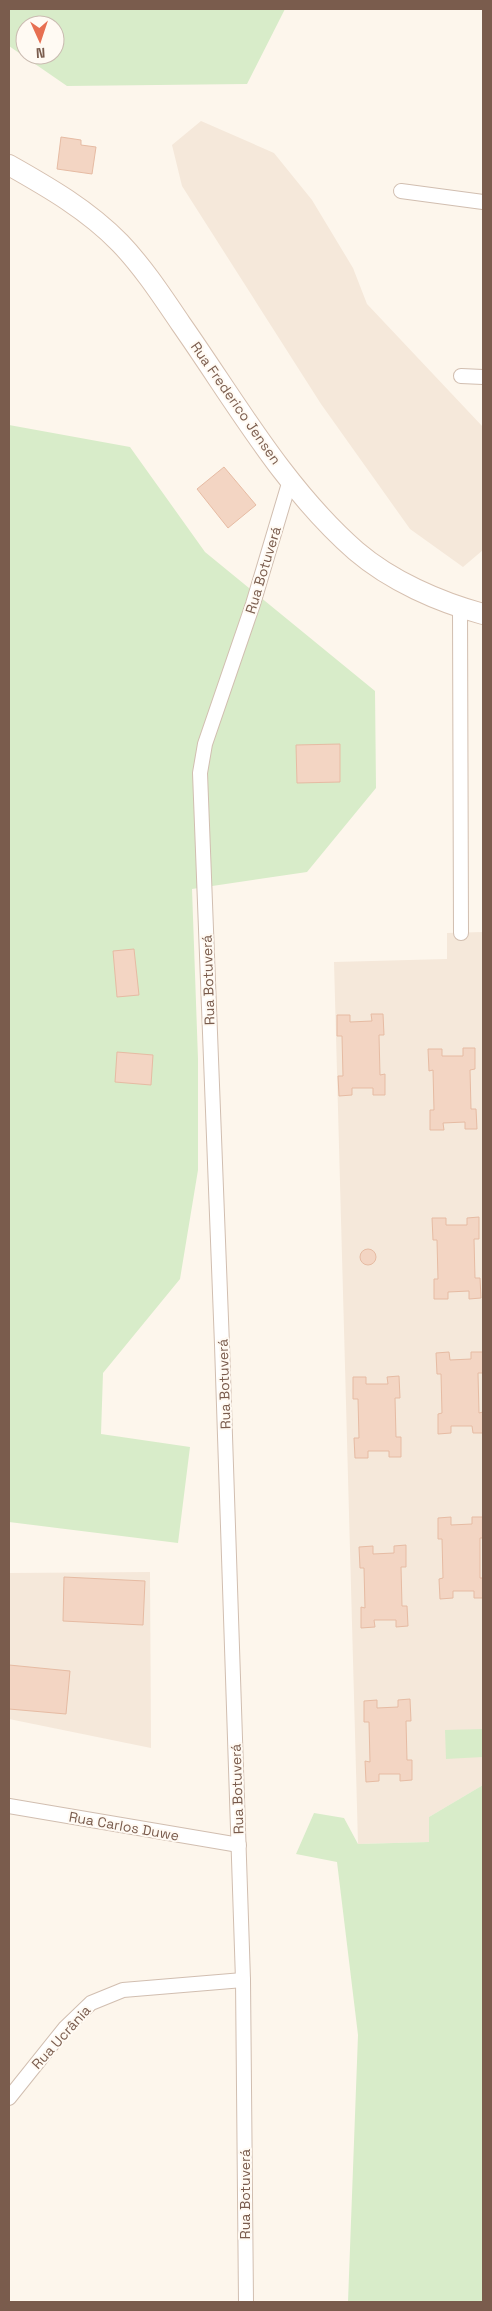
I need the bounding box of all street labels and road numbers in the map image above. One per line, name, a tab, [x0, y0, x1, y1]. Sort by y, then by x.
street label: Rua Frederico Jensen	[187, 338, 285, 468]
street label: Rua Botuverá	[241, 524, 285, 616]
street label: Rua Botuverá	[197, 935, 219, 1025]
street label: Rua Botuverá	[213, 1339, 235, 1429]
street label: Rua Botuverá	[226, 1744, 248, 1834]
street label: Rua Carlos Duwe	[67, 1807, 181, 1845]
street label: Rua Ucrânia	[28, 2001, 94, 2073]
street label: Rua Botuverá	[236, 2149, 254, 2239]

